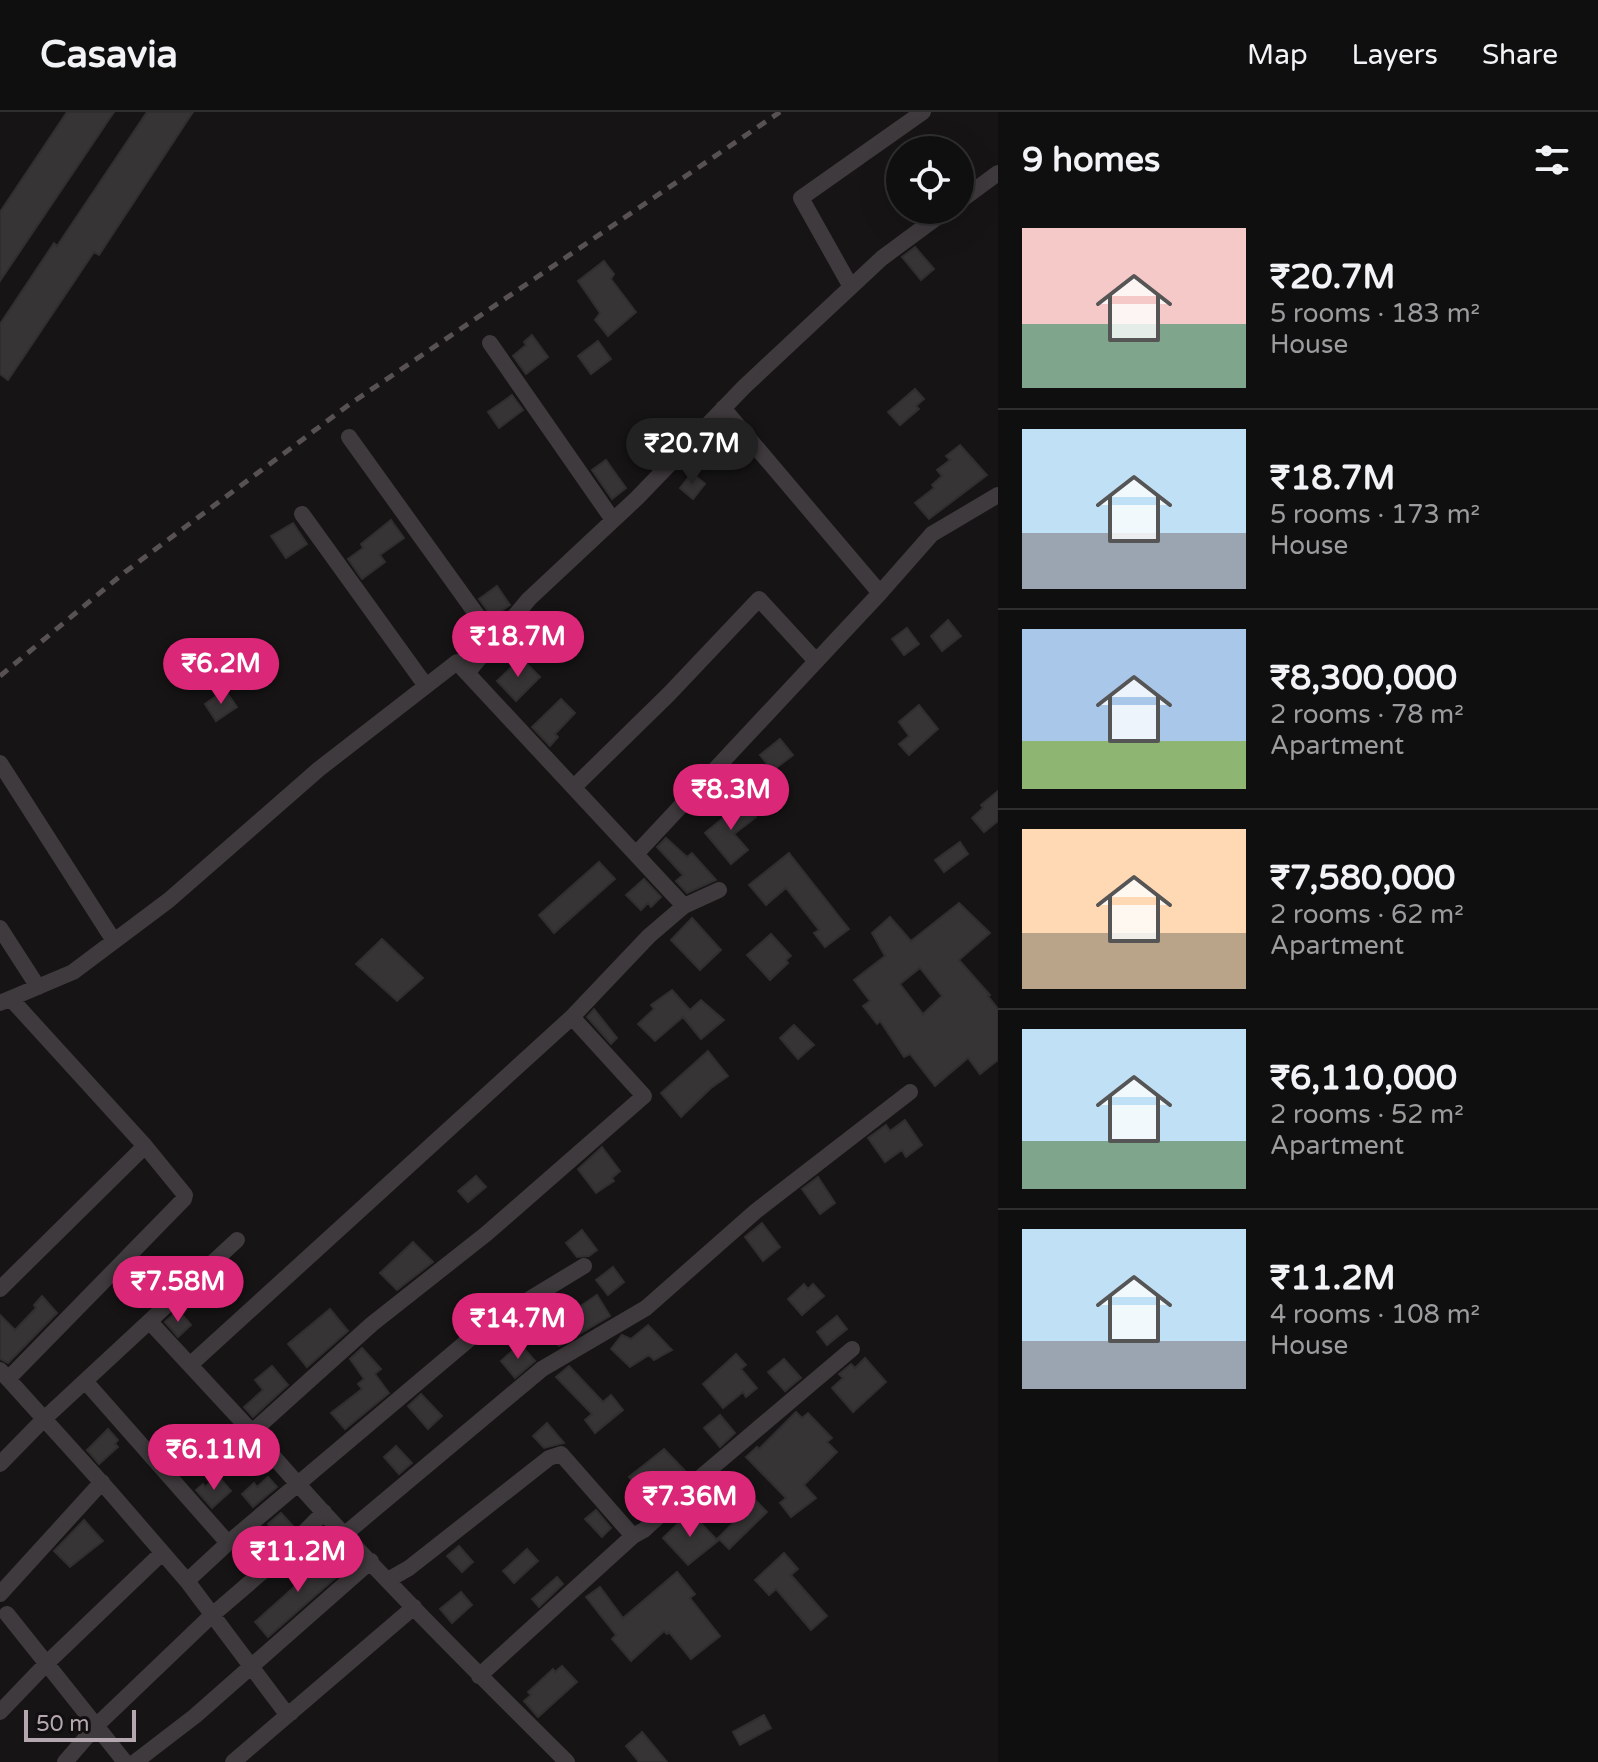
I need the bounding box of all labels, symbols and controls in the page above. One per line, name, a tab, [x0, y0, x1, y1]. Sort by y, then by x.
text: Casavia	[40, 32, 178, 78]
text: Map	[1247, 38, 1308, 72]
text: Layers	[1352, 38, 1438, 72]
text: Share	[1482, 38, 1558, 72]
map controls	[886, 136, 974, 224]
button: locate	[886, 136, 974, 224]
icon: filters	[1530, 138, 1574, 182]
text: 9 homes	[1022, 140, 1160, 181]
text: ₹20.7M	[1270, 257, 1395, 298]
icon: home	[1086, 260, 1182, 356]
text: 5 rooms · 183 m²	[1270, 298, 1480, 329]
text: House	[1270, 329, 1348, 360]
pin: ₹20.7M	[627, 418, 757, 486]
text: ₹20.7M	[644, 428, 740, 459]
text: ₹18.7M	[1270, 458, 1395, 499]
icon: home	[1086, 461, 1182, 557]
text: 5 rooms · 173 m²	[1270, 499, 1480, 530]
text: House	[1270, 530, 1348, 561]
pin: ₹18.7M	[453, 611, 583, 679]
text: ₹18.7M	[470, 621, 566, 652]
pin: ₹6.2M	[165, 638, 277, 706]
text: ₹6.2M	[181, 648, 261, 679]
text: ₹8,300,000	[1270, 658, 1457, 699]
icon: home	[1086, 661, 1182, 757]
text: 2 rooms · 78 m²	[1270, 699, 1464, 730]
text: Apartment	[1270, 730, 1404, 761]
pin: ₹8.3M	[675, 764, 787, 832]
text: ₹8.3M	[691, 774, 771, 805]
text: ₹7,580,000	[1270, 858, 1455, 899]
icon: home	[1086, 861, 1182, 957]
text: 2 rooms · 62 m²	[1270, 899, 1464, 930]
text: Apartment	[1270, 930, 1404, 961]
text: ₹6,110,000	[1270, 1058, 1457, 1099]
icon: home	[1086, 1061, 1182, 1157]
text: 2 rooms · 52 m²	[1270, 1099, 1464, 1130]
text: Apartment	[1270, 1130, 1404, 1161]
pin: ₹7.58M	[113, 1256, 243, 1324]
text: ₹11.2M	[1270, 1258, 1396, 1299]
icon: home	[1086, 1261, 1182, 1357]
text: ₹7.58M	[131, 1266, 225, 1297]
pin: ₹14.7M	[453, 1293, 583, 1361]
text: 4 rooms · 108 m²	[1270, 1299, 1480, 1330]
text: ₹14.7M	[470, 1303, 566, 1334]
text: House	[1270, 1330, 1348, 1361]
pin: ₹6.11M	[149, 1424, 279, 1492]
text: ₹6.11M	[166, 1434, 262, 1465]
pin: ₹7.36M	[625, 1471, 755, 1539]
text: ₹7.36M	[643, 1481, 737, 1512]
pin: ₹11.2M	[233, 1526, 363, 1594]
text: ₹11.2M	[250, 1536, 346, 1567]
scale bar	[24, 1706, 136, 1742]
text: 50 m	[36, 1711, 90, 1737]

